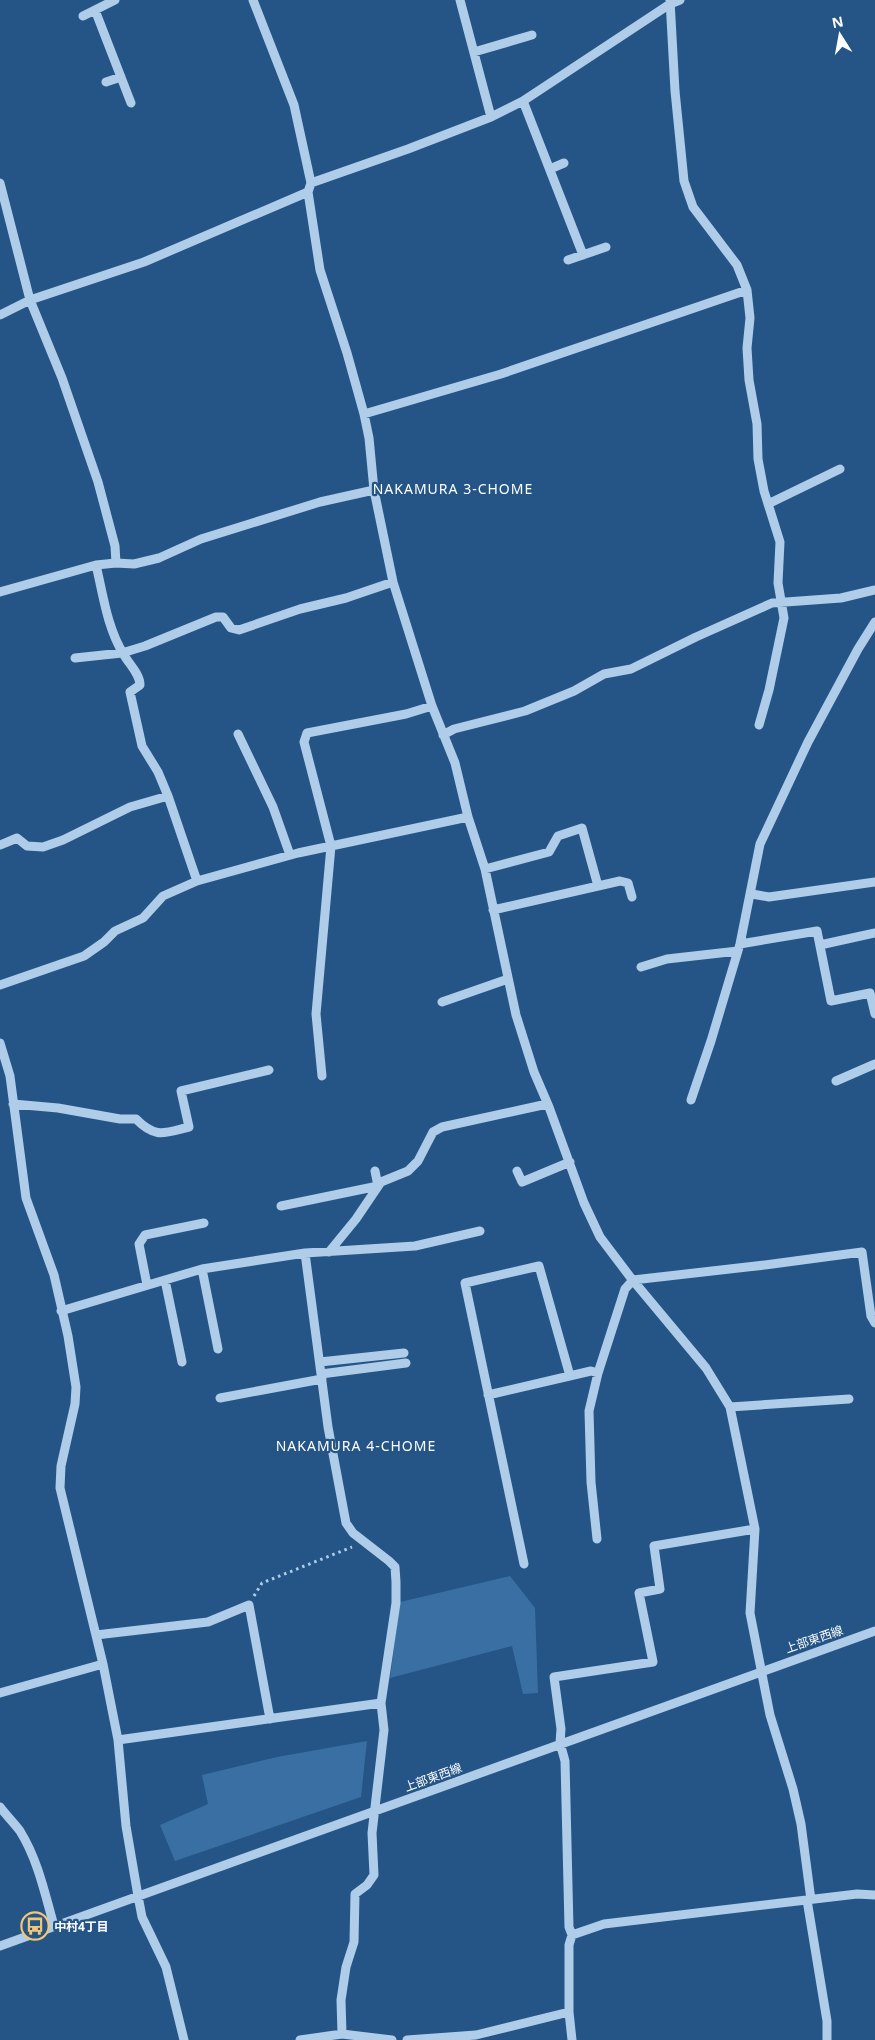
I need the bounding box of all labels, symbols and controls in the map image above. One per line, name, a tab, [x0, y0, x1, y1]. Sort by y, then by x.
north arrow	[815, 10, 865, 60]
text: N	[830, 11, 845, 32]
district label: NAKAMURA 3-CHOME	[373, 479, 533, 498]
district label: NAKAMURA 4-CHOME	[276, 1436, 436, 1455]
street label: 上部東西線	[783, 1621, 845, 1657]
street label: 上部東西線	[402, 1759, 464, 1795]
bus stop icon: 中村4丁目	[20, 1911, 50, 1941]
place label: 中村4丁目	[54, 1918, 109, 1935]

